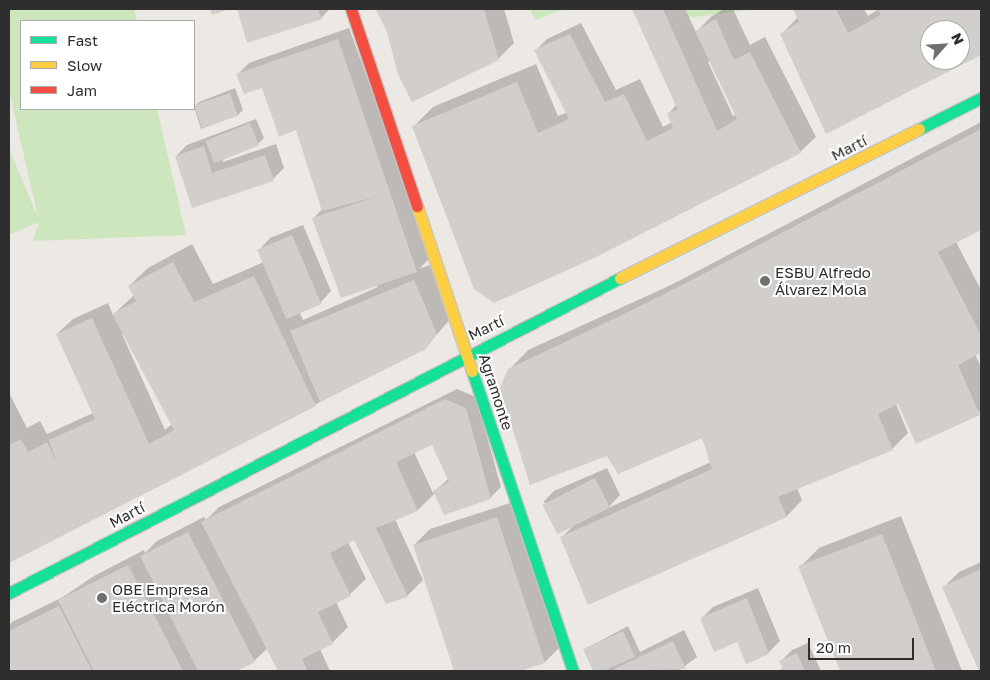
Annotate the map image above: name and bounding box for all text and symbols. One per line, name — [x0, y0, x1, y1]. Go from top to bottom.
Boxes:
legend — [20, 20, 195, 110]
north arrow — [920, 20, 970, 70]
text: N — [948, 30, 968, 47]
text: Fast — [67, 31, 98, 49]
text: Slow — [67, 56, 102, 74]
text: Jam — [67, 81, 97, 99]
street label: Martí — [828, 131, 870, 165]
place label: ESBU Alfredo Álvarez Mola — [775, 263, 871, 298]
marker: ESBU Alfredo Álvarez Mola — [759, 275, 771, 287]
street label: Martí — [465, 312, 507, 344]
street label: Agramonte — [475, 351, 517, 433]
street label: Martí — [106, 498, 148, 532]
place label: OBE Empresa Eléctrica Morón — [112, 580, 225, 615]
marker: OBE Empresa Eléctrica Morón — [96, 592, 108, 604]
scale bar — [810, 628, 916, 660]
text: 20 m — [816, 638, 851, 656]

